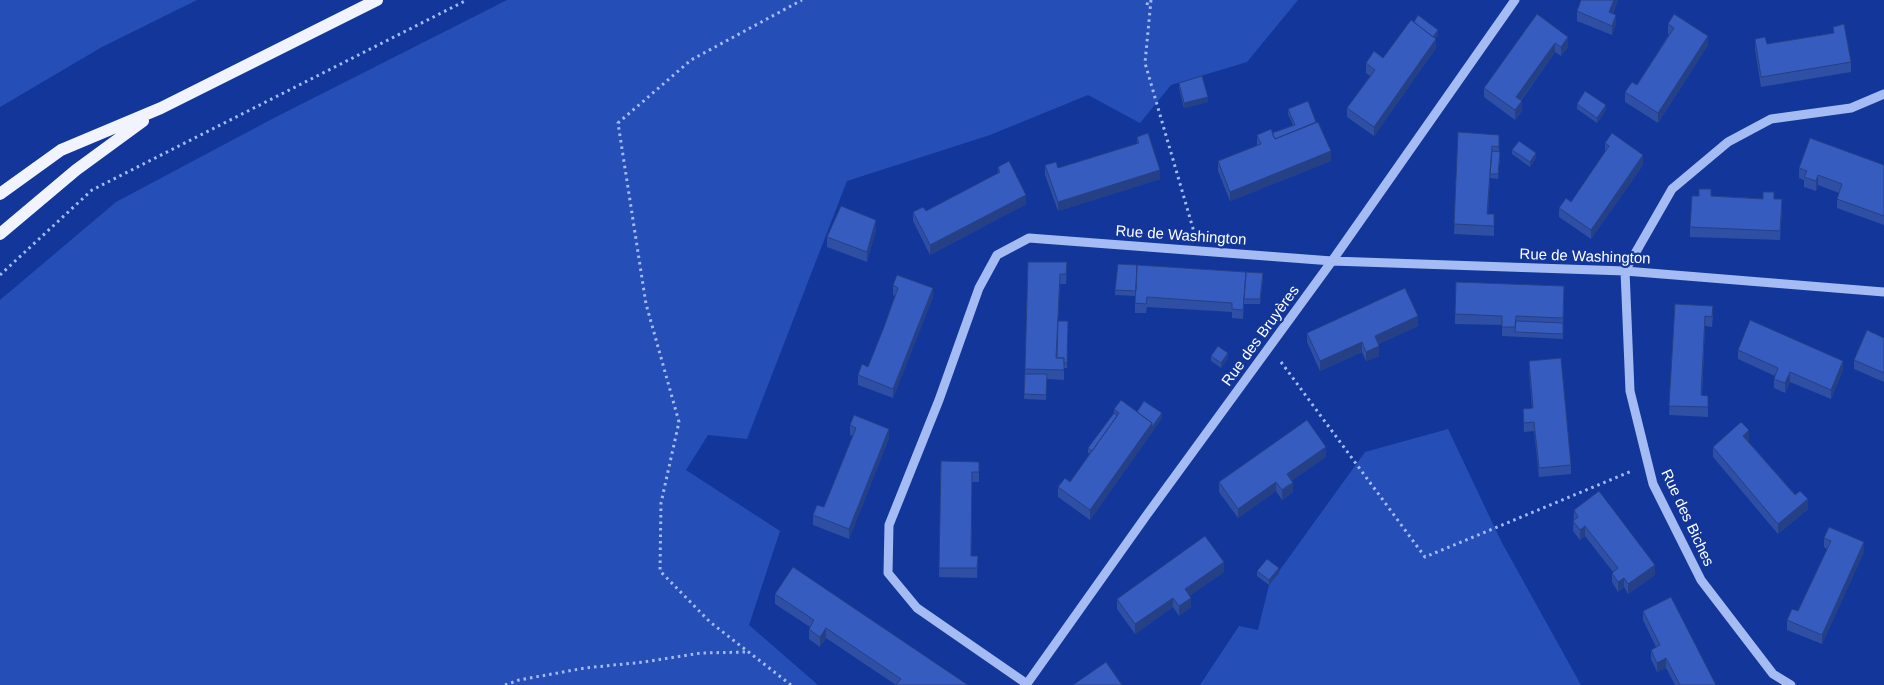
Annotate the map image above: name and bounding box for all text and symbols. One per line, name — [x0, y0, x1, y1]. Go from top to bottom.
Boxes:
street label: Rue de Washington — [1115, 222, 1247, 250]
street label: Rue de Washington — [1519, 246, 1651, 268]
street label: Rue des Bruyères — [1218, 282, 1304, 390]
street label: Rue des Biches — [1657, 467, 1717, 569]

